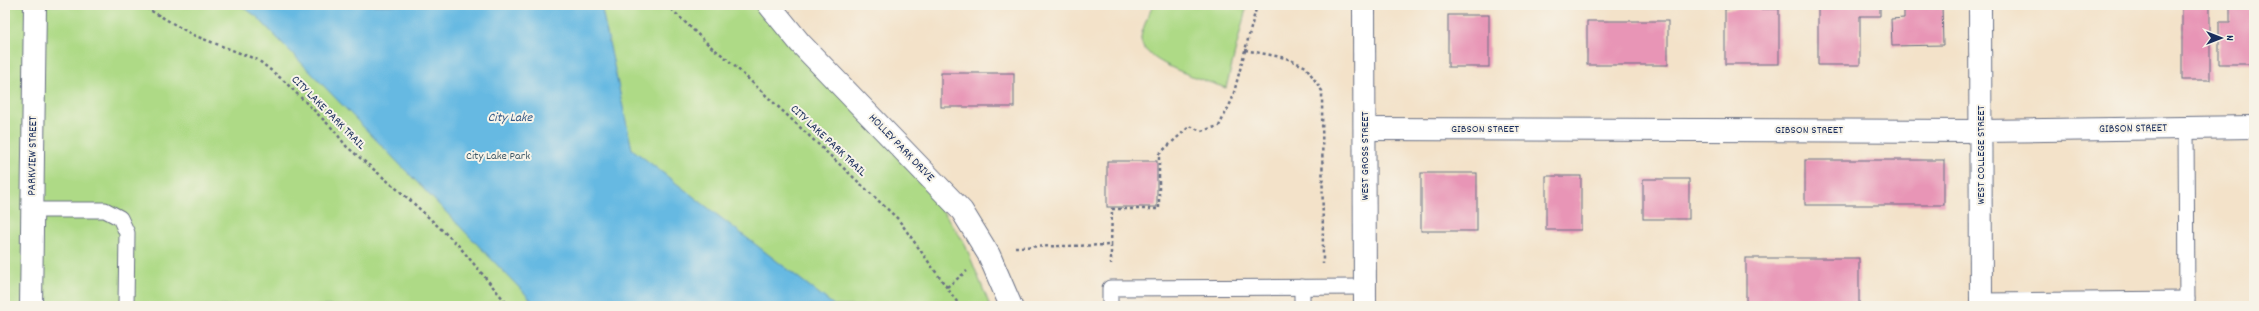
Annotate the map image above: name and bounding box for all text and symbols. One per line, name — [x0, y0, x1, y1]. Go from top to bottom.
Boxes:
north arrow — [2201, 18, 2241, 58]
text: N — [2221, 35, 2237, 41]
street label: CITY LAKE PARK TRAIL — [287, 72, 369, 154]
street label: CITY LAKE PARK TRAIL — [786, 101, 870, 181]
street label: WEST COLLEGE STREET — [1973, 105, 1990, 205]
water label: City Lake — [488, 109, 533, 128]
street label: HOLLEY PARK DRIVE — [864, 110, 938, 186]
street label: WEST GROSS STREET — [1357, 111, 1374, 200]
street label: PARKVIEW STREET — [24, 116, 42, 196]
street label: GIBSON STREET — [2099, 120, 2167, 138]
street label: GIBSON STREET — [1451, 121, 1519, 138]
street label: GIBSON STREET — [1775, 122, 1843, 139]
park label: City Lake Park — [466, 148, 530, 165]

